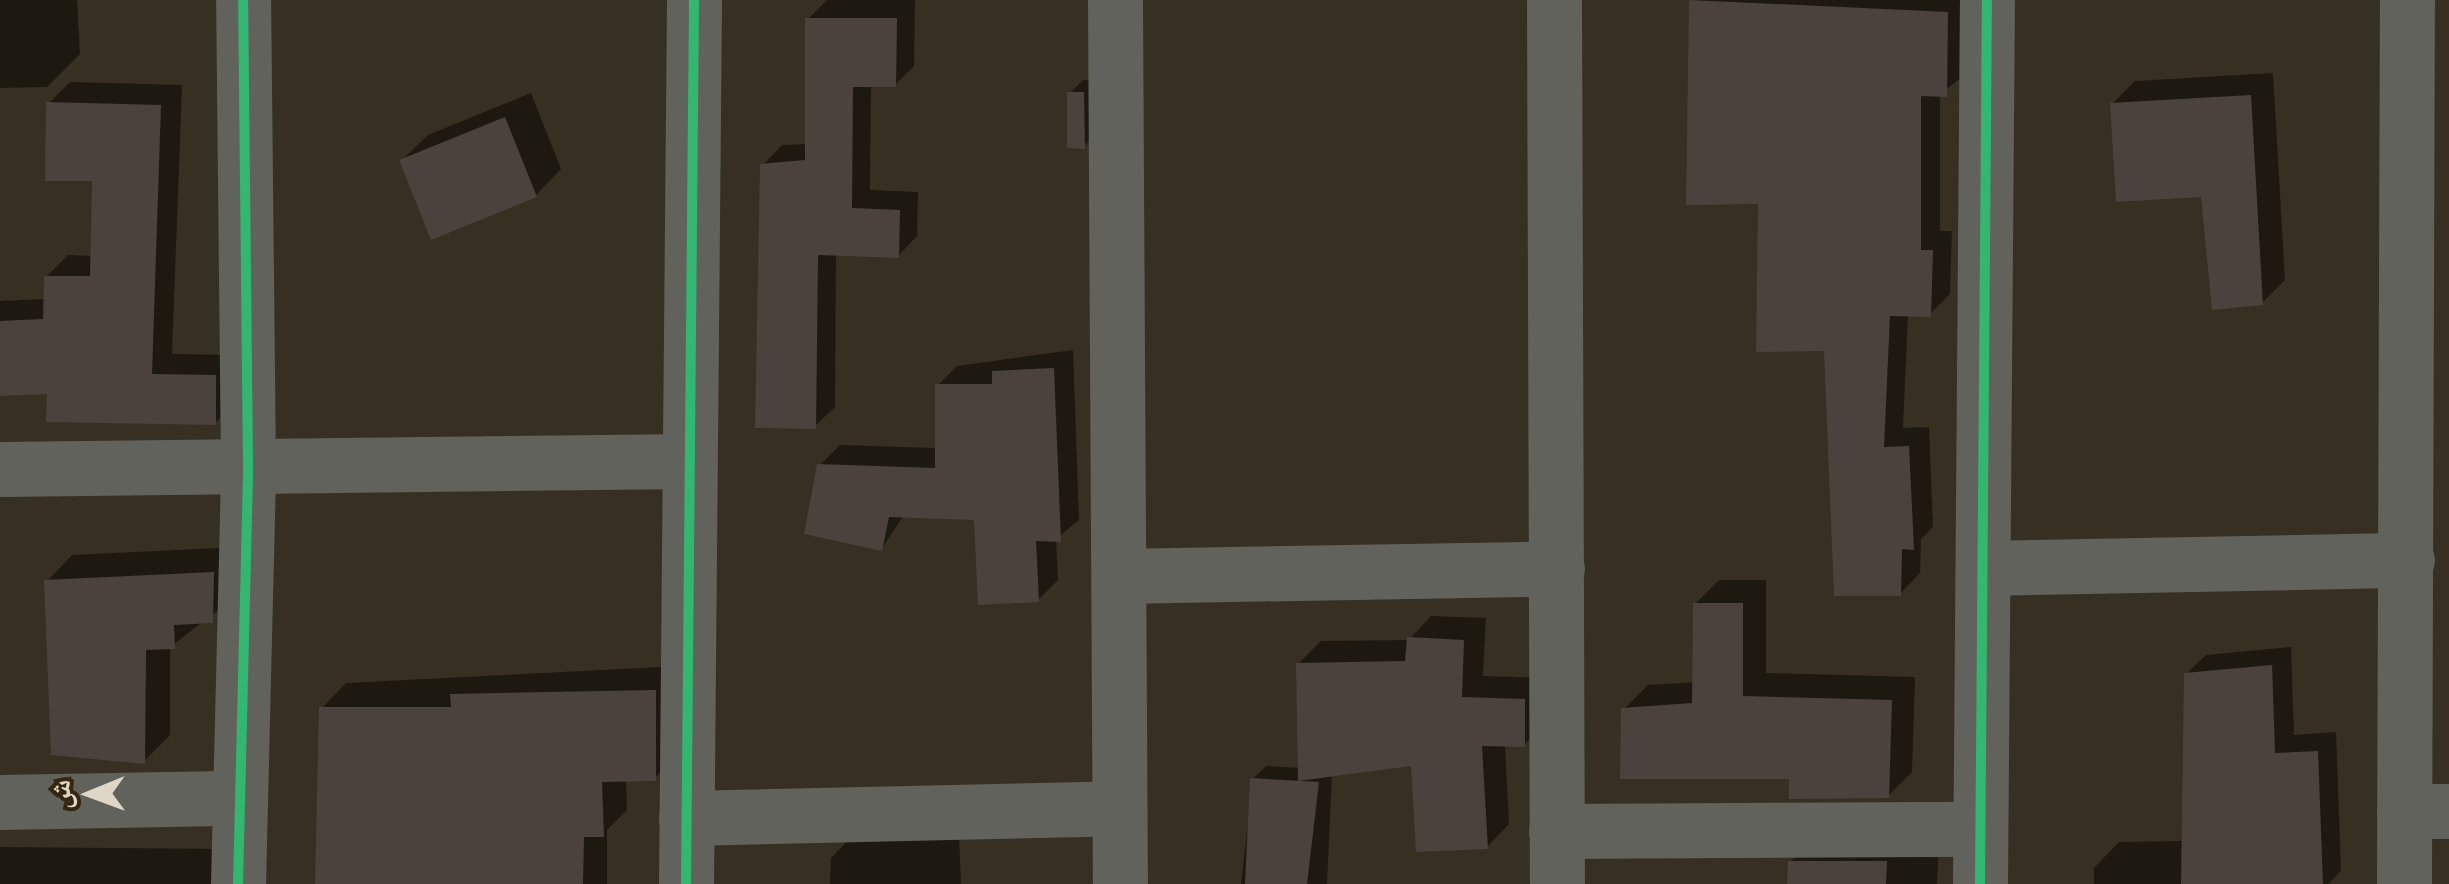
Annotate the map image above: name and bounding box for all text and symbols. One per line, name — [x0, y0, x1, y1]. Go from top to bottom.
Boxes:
north arrow — [40, 744, 140, 844]
text: ش — [43, 779, 76, 810]

